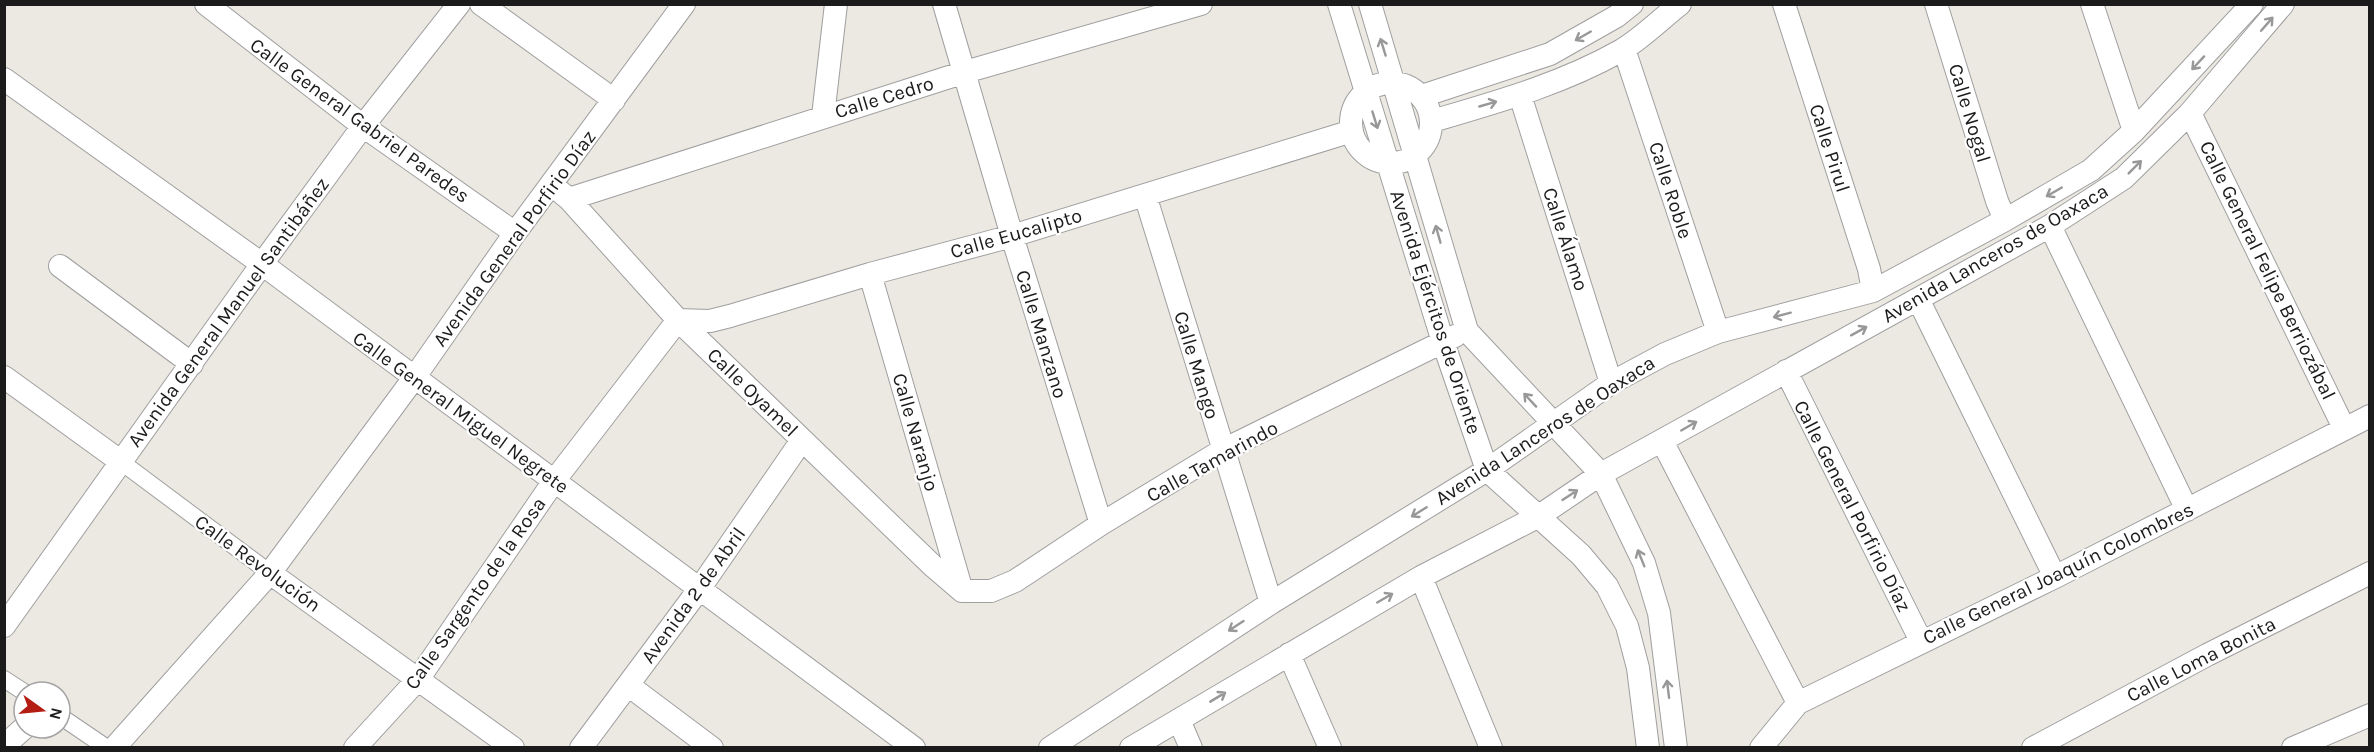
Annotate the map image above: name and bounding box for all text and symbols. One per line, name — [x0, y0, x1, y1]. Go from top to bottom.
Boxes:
one-way arrow — [2260, 17, 2274, 32]
one-way arrow — [1575, 30, 1592, 42]
street label: Calle General Gabriel Paredes — [246, 33, 474, 208]
one-way arrow — [1377, 38, 1388, 57]
one-way arrow — [2191, 55, 2205, 70]
street label: Calle Nogal — [1944, 61, 1995, 165]
street label: Calle Cedro — [832, 72, 936, 123]
one-way arrow — [1478, 98, 1497, 109]
street label: Calle Pirul — [1804, 101, 1855, 195]
one-way arrow — [1370, 111, 1381, 130]
street label: Avenida General Porfirio Díaz — [428, 126, 601, 351]
street label: Calle General Felipe Berriozábal — [2195, 137, 2340, 403]
street label: Calle Roble — [1644, 139, 1697, 241]
one-way arrow — [2127, 160, 2142, 175]
street label: Avenida General Manuel Santibáñez — [123, 173, 334, 451]
street label: Avenida Lanceros de Oaxaca — [1878, 179, 2112, 328]
street label: Calle Álamo — [1538, 184, 1594, 294]
street label: Avenida Ejércitos de Oriente — [1385, 187, 1486, 437]
one-way arrow — [2046, 187, 2063, 199]
street label: Calle Eucalipto — [948, 204, 1085, 263]
one-way arrow — [1432, 225, 1443, 244]
street label: Calle Manzano — [1011, 267, 1072, 401]
street label: Calle Mango — [1169, 308, 1224, 422]
one-way arrow — [1773, 310, 1792, 322]
one-way arrow — [1850, 325, 1868, 336]
street label: Calle General Miguel Negrete — [348, 326, 573, 498]
street label: Calle Oyamel — [702, 343, 803, 441]
street label: Avenida Lanceros de Oaxaca — [1431, 351, 1659, 510]
street label: Calle Naranjo — [888, 370, 943, 494]
one-way arrow — [1524, 393, 1538, 408]
street label: Calle General Porfirio Díaz — [1789, 397, 1916, 616]
street label: Calle Tamarindo — [1143, 416, 1282, 507]
one-way arrow — [1680, 420, 1697, 432]
one-way arrow — [1561, 489, 1578, 501]
street label: Calle Sargento de la Rosa — [400, 493, 551, 694]
street label: Calle General Joaquín Colombres — [1919, 498, 2197, 649]
one-way arrow — [1411, 506, 1428, 518]
street label: Calle Revolución — [190, 510, 325, 617]
street label: Avenida 2 de Abril — [636, 523, 750, 668]
one-way arrow — [1635, 549, 1646, 567]
one-way arrow — [1376, 592, 1394, 603]
street label: Calle Loma Bonita — [2123, 612, 2280, 707]
one-way arrow — [1228, 620, 1245, 632]
north arrow — [12, 680, 72, 740]
one-way arrow — [1663, 680, 1674, 700]
one-way arrow — [1208, 691, 1226, 702]
text: N — [45, 706, 67, 722]

